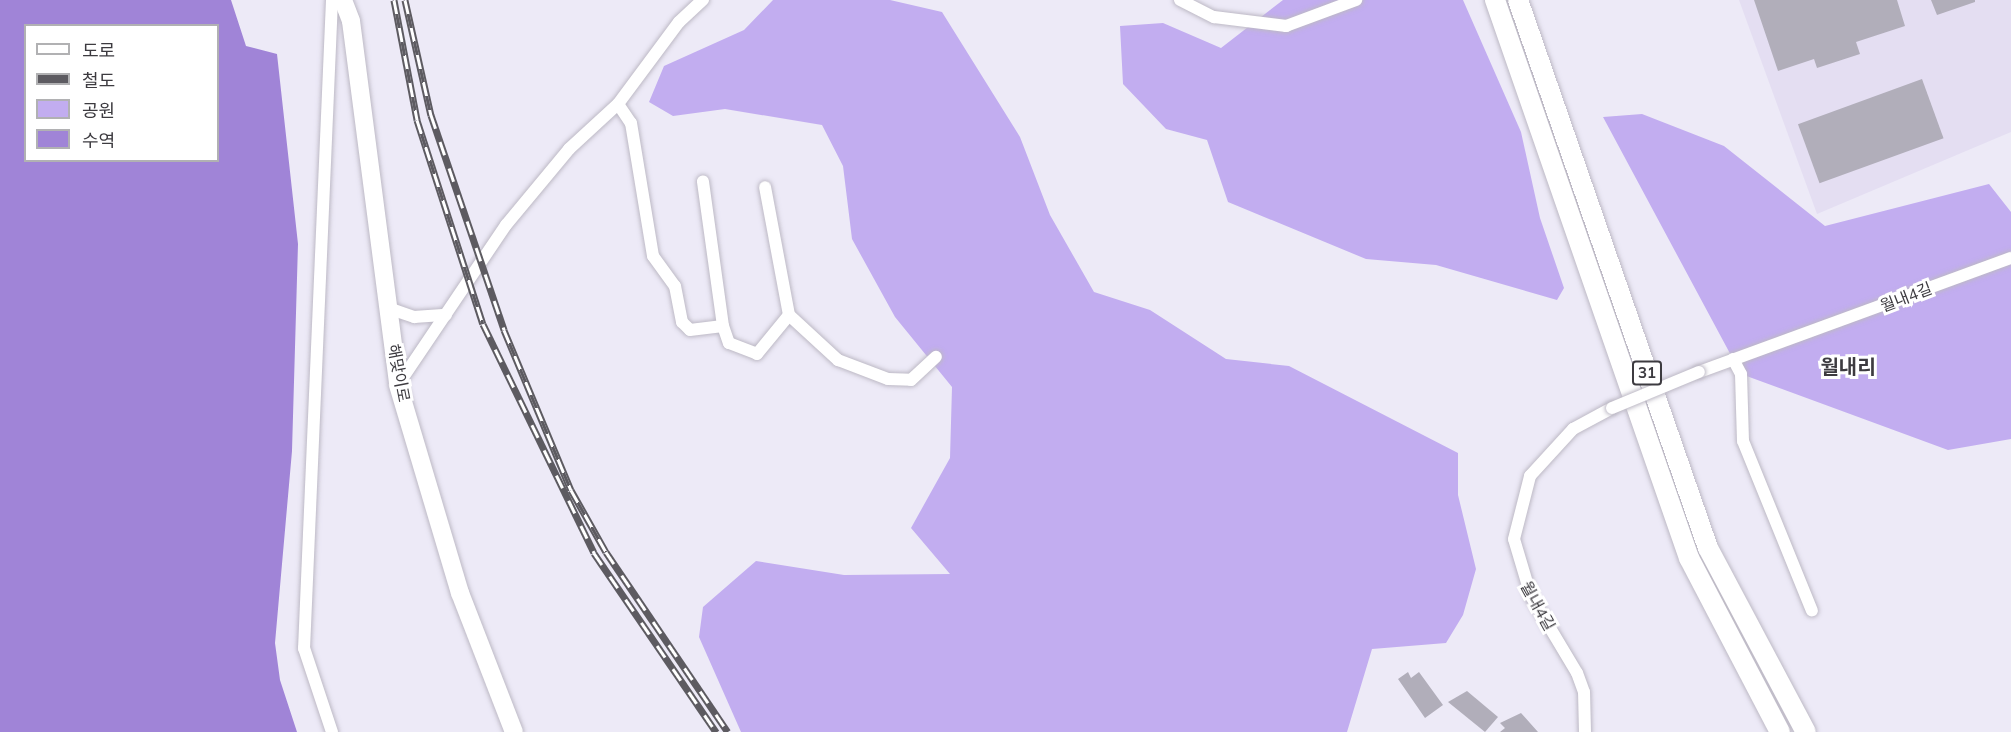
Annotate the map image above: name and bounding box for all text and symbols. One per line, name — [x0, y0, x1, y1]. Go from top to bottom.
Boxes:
legend — [24, 24, 219, 162]
text: 도로 — [82, 39, 115, 62]
text: 철도 — [82, 69, 115, 92]
text: 공원 — [82, 99, 115, 122]
text: 수역 — [82, 129, 115, 152]
street label: 월내4길 — [1877, 278, 1935, 316]
street label: 해맞이로 — [384, 342, 414, 404]
district label: 월내리 — [1820, 354, 1876, 378]
road number: 31 — [1632, 361, 1662, 385]
street label: 월내4길 — [1517, 578, 1559, 634]

